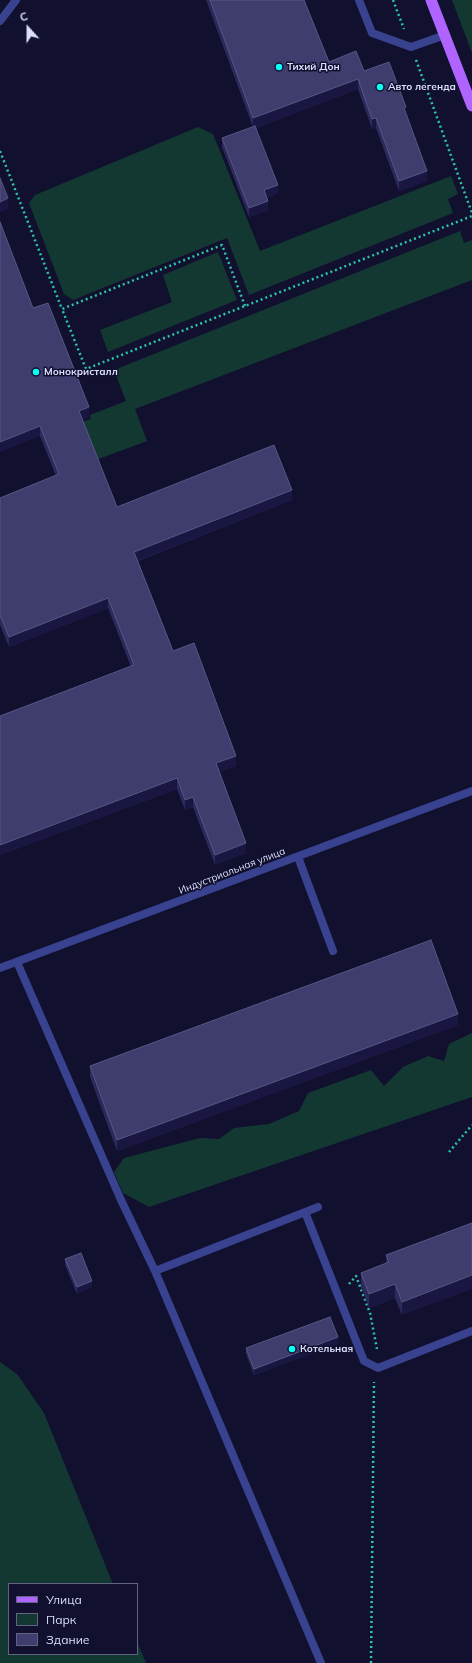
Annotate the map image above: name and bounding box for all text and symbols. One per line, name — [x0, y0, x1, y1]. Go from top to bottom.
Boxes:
north arrow — [8, 8, 48, 48]
text: С — [18, 9, 30, 25]
place label: Тихий Дон — [287, 61, 340, 73]
marker: Тихий Дон — [274, 62, 284, 72]
place label: Авто легенда — [388, 81, 456, 93]
marker: Авто легенда — [375, 82, 385, 92]
place label: Монокристалл — [44, 366, 118, 378]
marker: Монокристалл — [31, 367, 41, 377]
street label: Индустриальная улица — [177, 845, 287, 897]
place label: Котельная — [300, 1343, 353, 1355]
marker: Котельная — [287, 1344, 297, 1354]
legend — [8, 1583, 138, 1655]
text: Улица — [46, 1592, 82, 1607]
text: Парк — [46, 1612, 76, 1627]
text: Здание — [46, 1632, 89, 1647]

